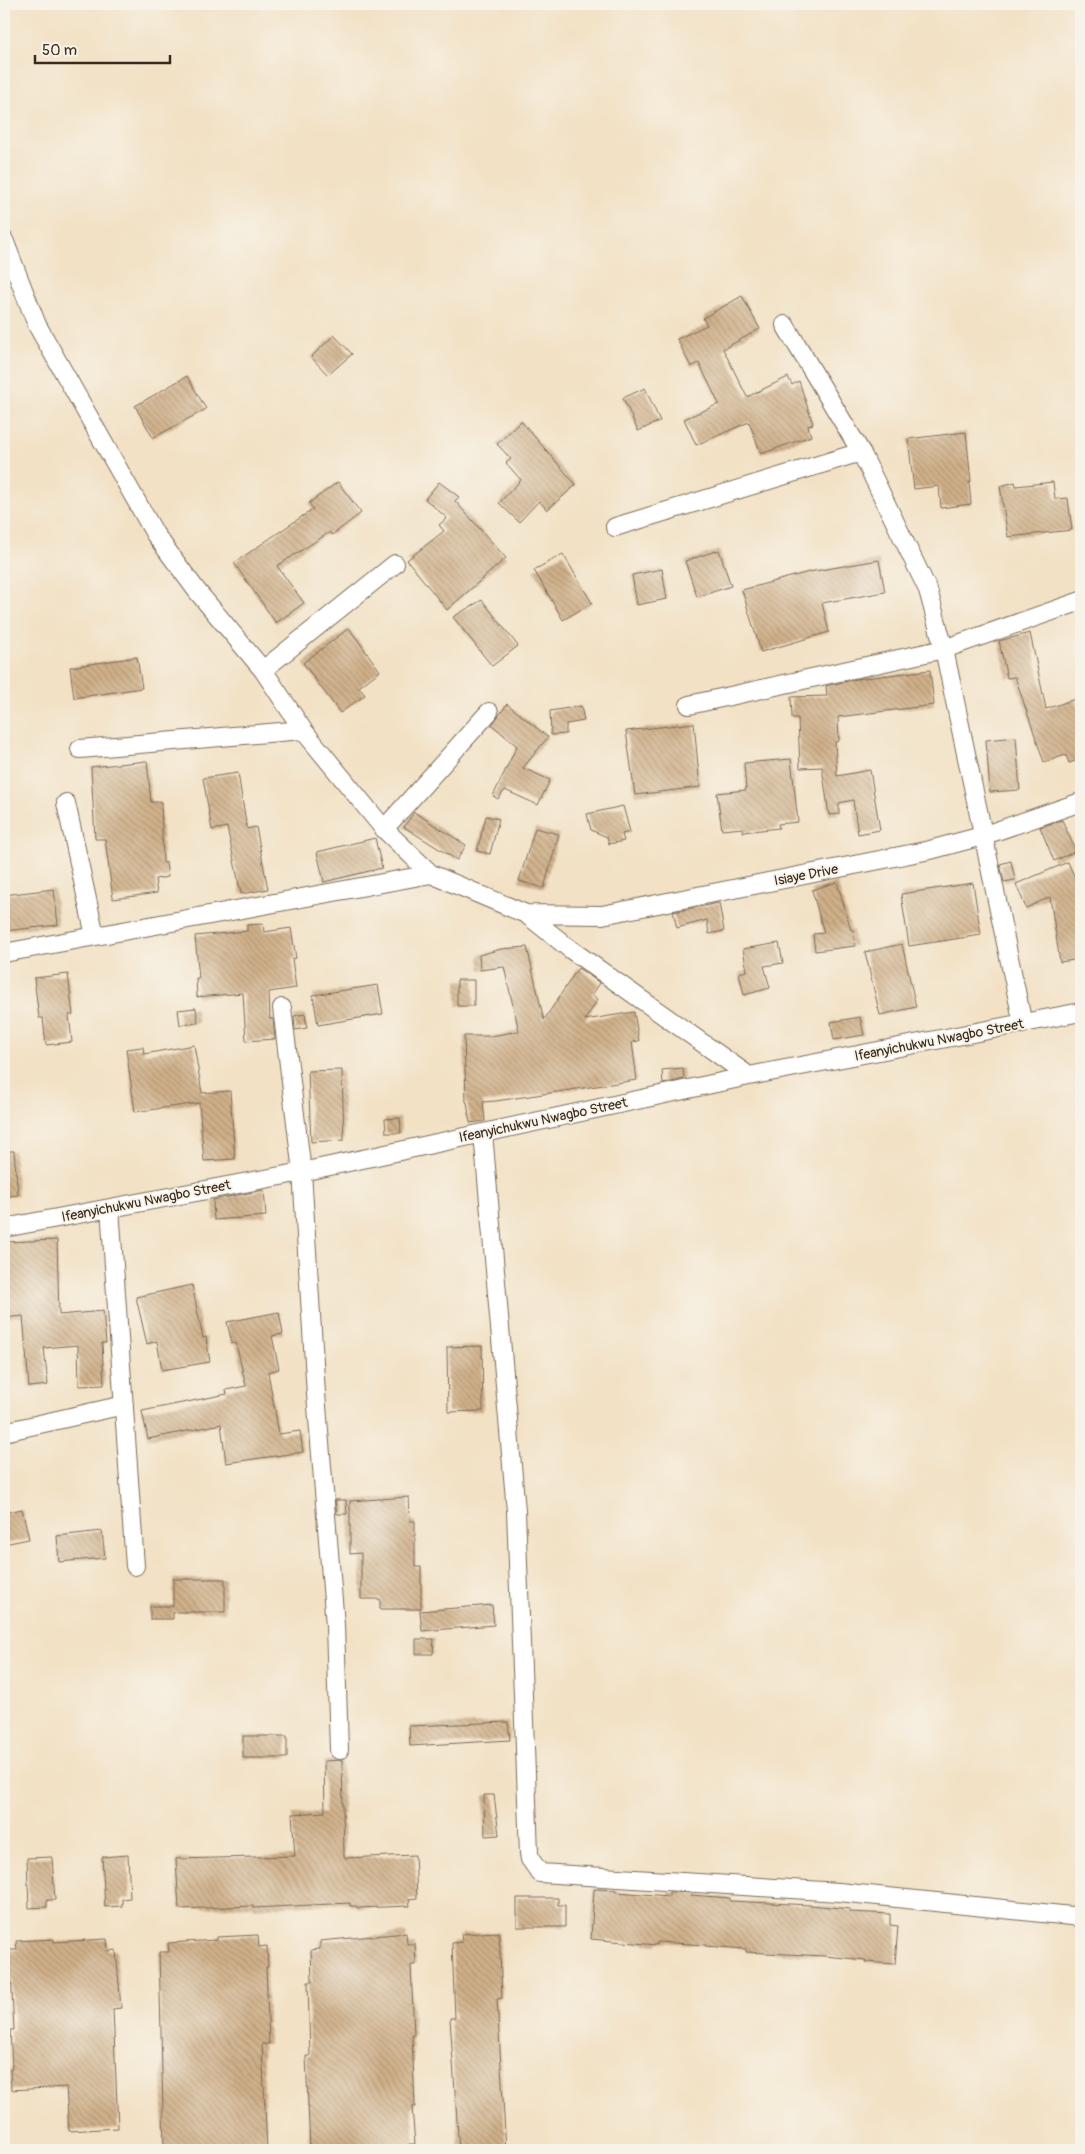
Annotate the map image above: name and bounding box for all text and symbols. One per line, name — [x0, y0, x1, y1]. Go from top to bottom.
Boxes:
scale bar — [35, 32, 170, 64]
text: 50 m — [42, 41, 77, 60]
street label: Isiaye Drive — [773, 860, 840, 890]
street label: Ifeanyichukwu Nwagbo Street — [853, 1015, 1025, 1065]
street label: Ifeanyichukwu Nwagbo Street — [457, 1094, 629, 1146]
street label: Ifeanyichukwu Nwagbo Street — [60, 1176, 232, 1226]

